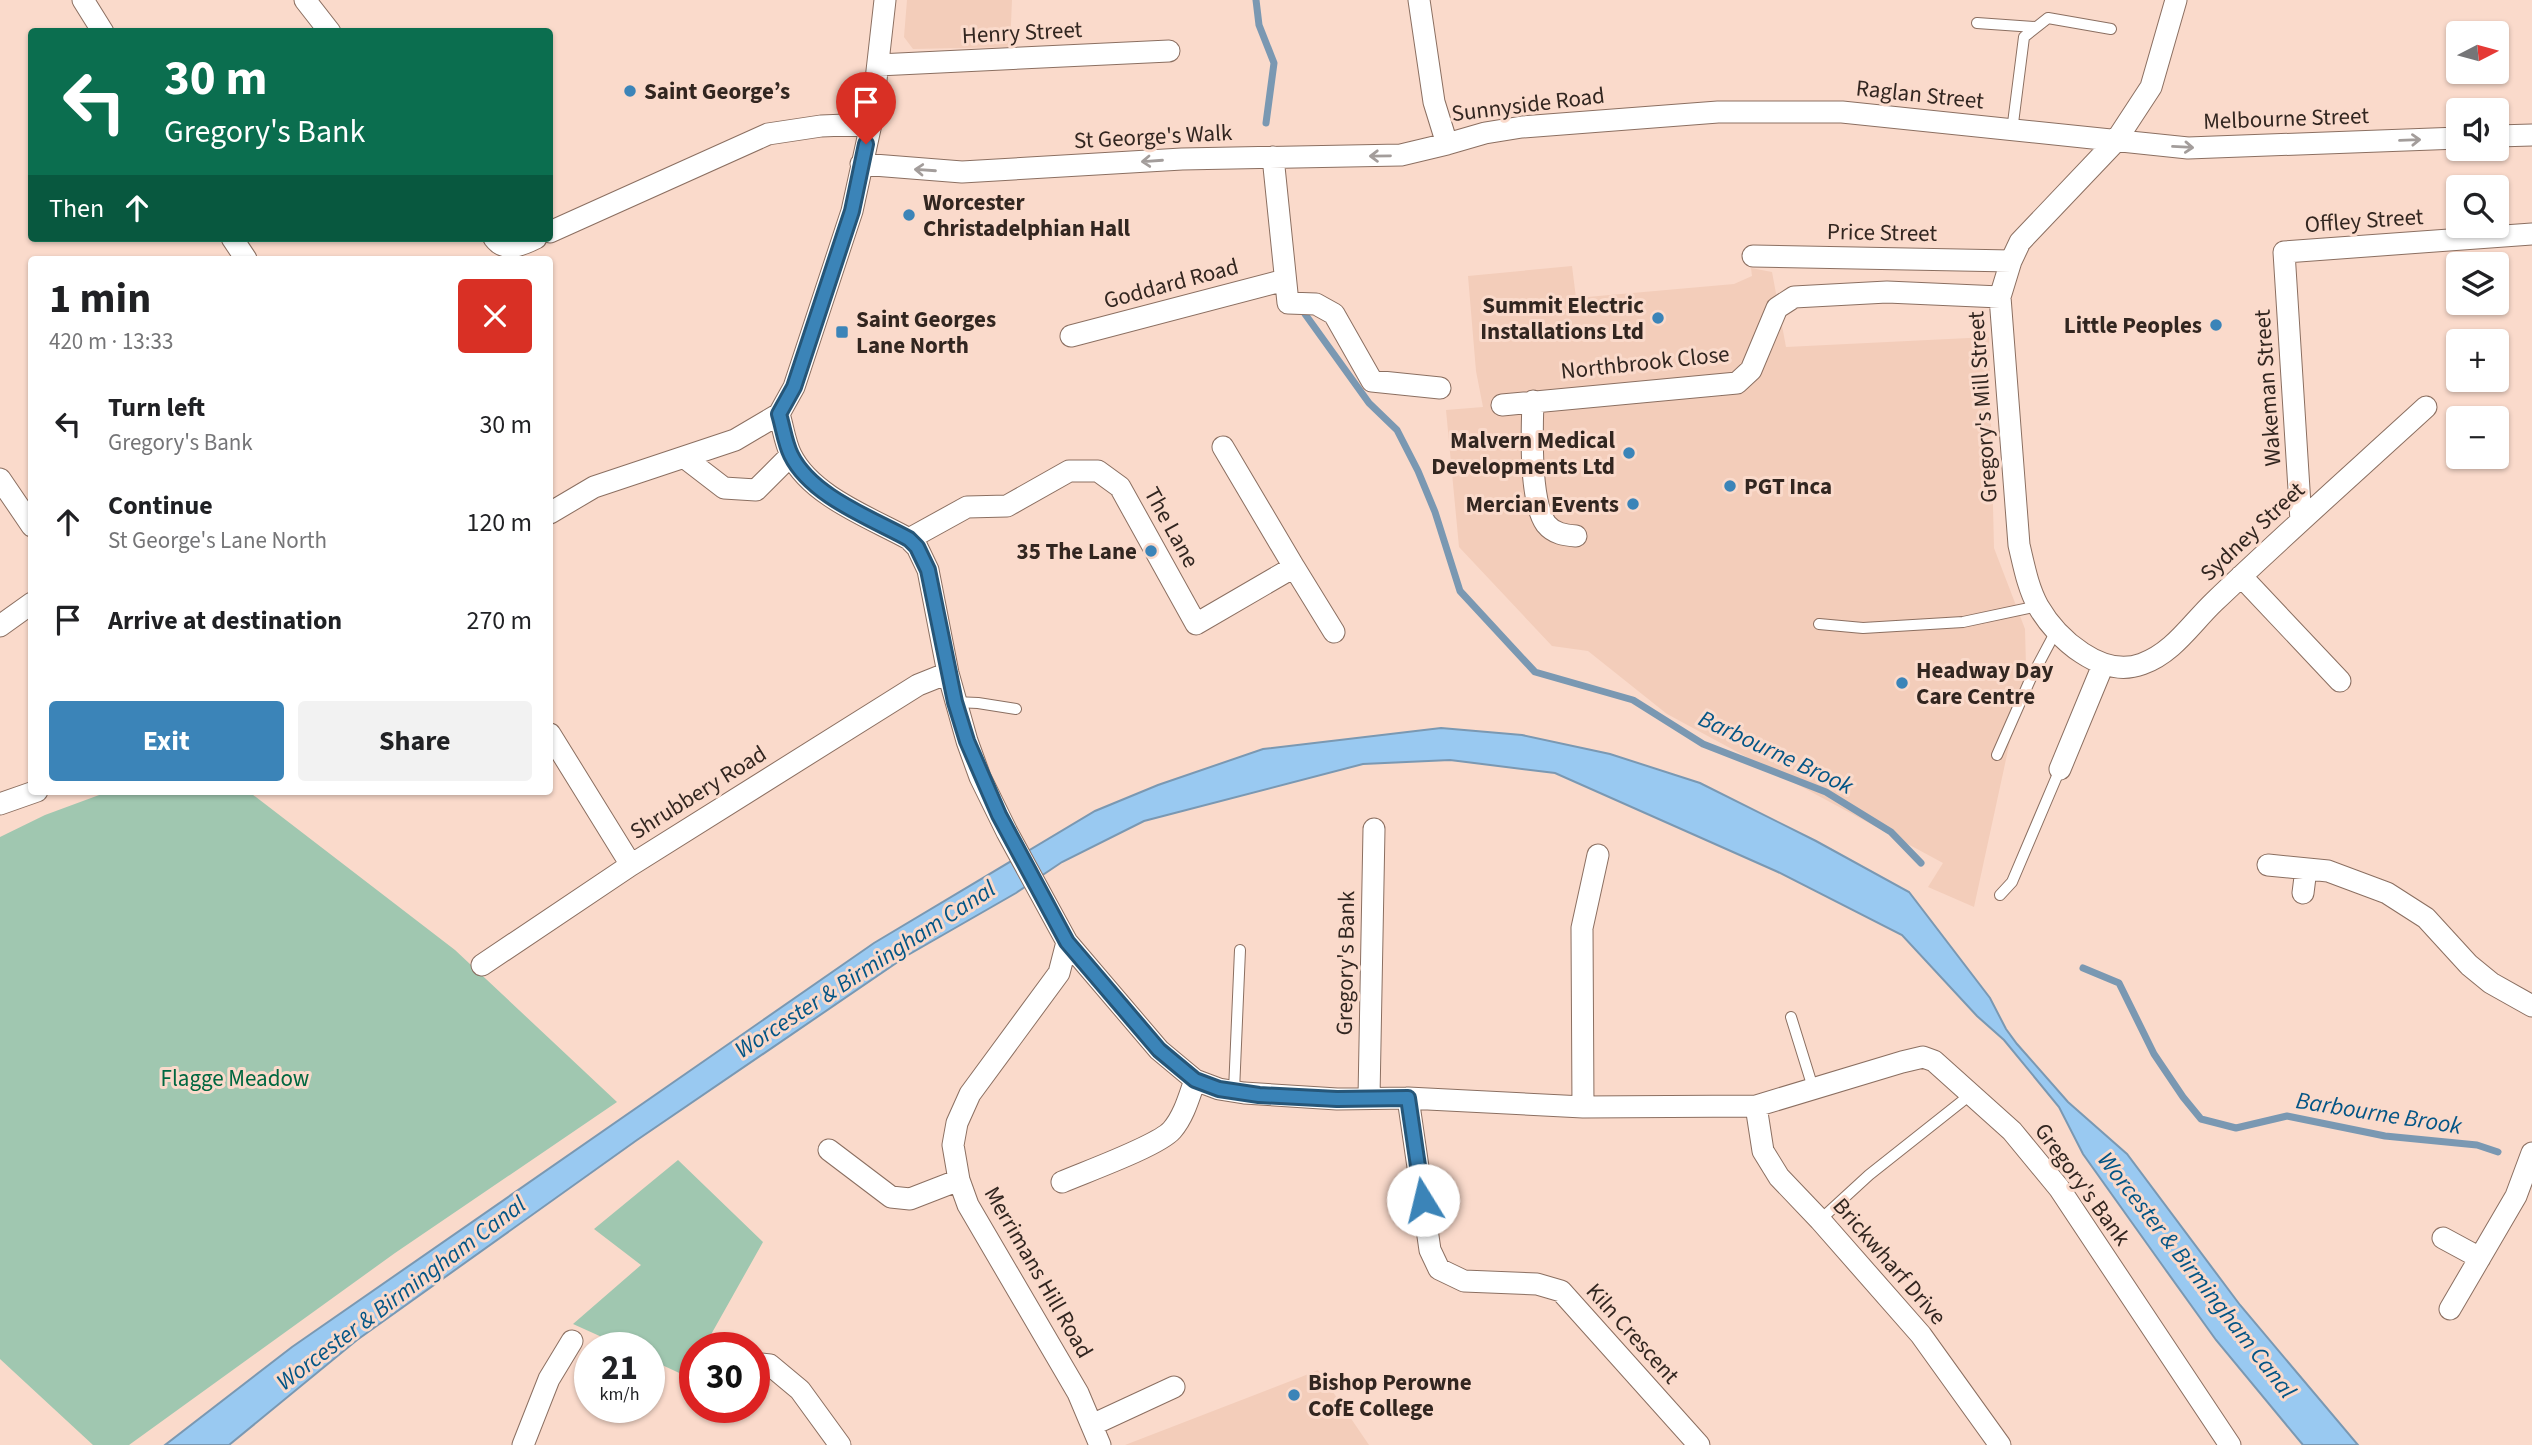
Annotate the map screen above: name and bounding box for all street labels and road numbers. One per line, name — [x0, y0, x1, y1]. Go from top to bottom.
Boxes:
street label: Henry Street — [961, 13, 1083, 52]
street label: Raglan Street — [1854, 71, 1986, 118]
street label: Sunnyside Road — [1450, 79, 1607, 130]
street label: Melbourne Street — [2203, 99, 2370, 138]
street label: St George's Walk — [1073, 116, 1234, 157]
street label: Offley Street — [2304, 200, 2425, 241]
street label: Price Street — [1827, 215, 1938, 250]
street label: Goddard Road — [1100, 250, 1242, 317]
street label: Wakeman Street — [2246, 308, 2289, 467]
street label: Gregory's Mill Street — [1959, 310, 2006, 504]
street label: Northbrook Close — [1559, 337, 1731, 388]
street label: Sydney Street — [2193, 474, 2312, 589]
street label: The Lane — [1136, 481, 1207, 574]
street label: Shrubbery Road — [624, 737, 773, 848]
street label: Gregory's Bank — [1328, 890, 1363, 1036]
street label: Gregory's Bank — [2027, 1116, 2139, 1253]
street label: Merrimans Hill Road — [976, 1180, 1101, 1364]
street label: Brickwharf Drive — [1825, 1191, 1954, 1332]
street label: Kiln Crescent — [1578, 1276, 1687, 1391]

